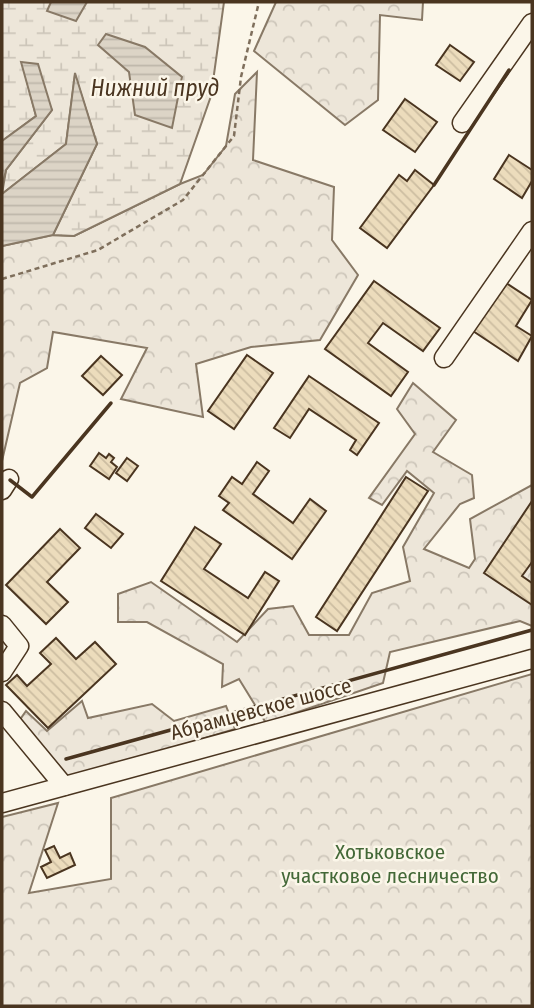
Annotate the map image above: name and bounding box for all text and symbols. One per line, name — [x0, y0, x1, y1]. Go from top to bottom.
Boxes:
water label: Нижний пруд — [91, 74, 219, 102]
street label: Абрамцевское шоссе — [168, 672, 354, 746]
park label: Хотьковское участковое лесничество — [281, 839, 499, 889]

